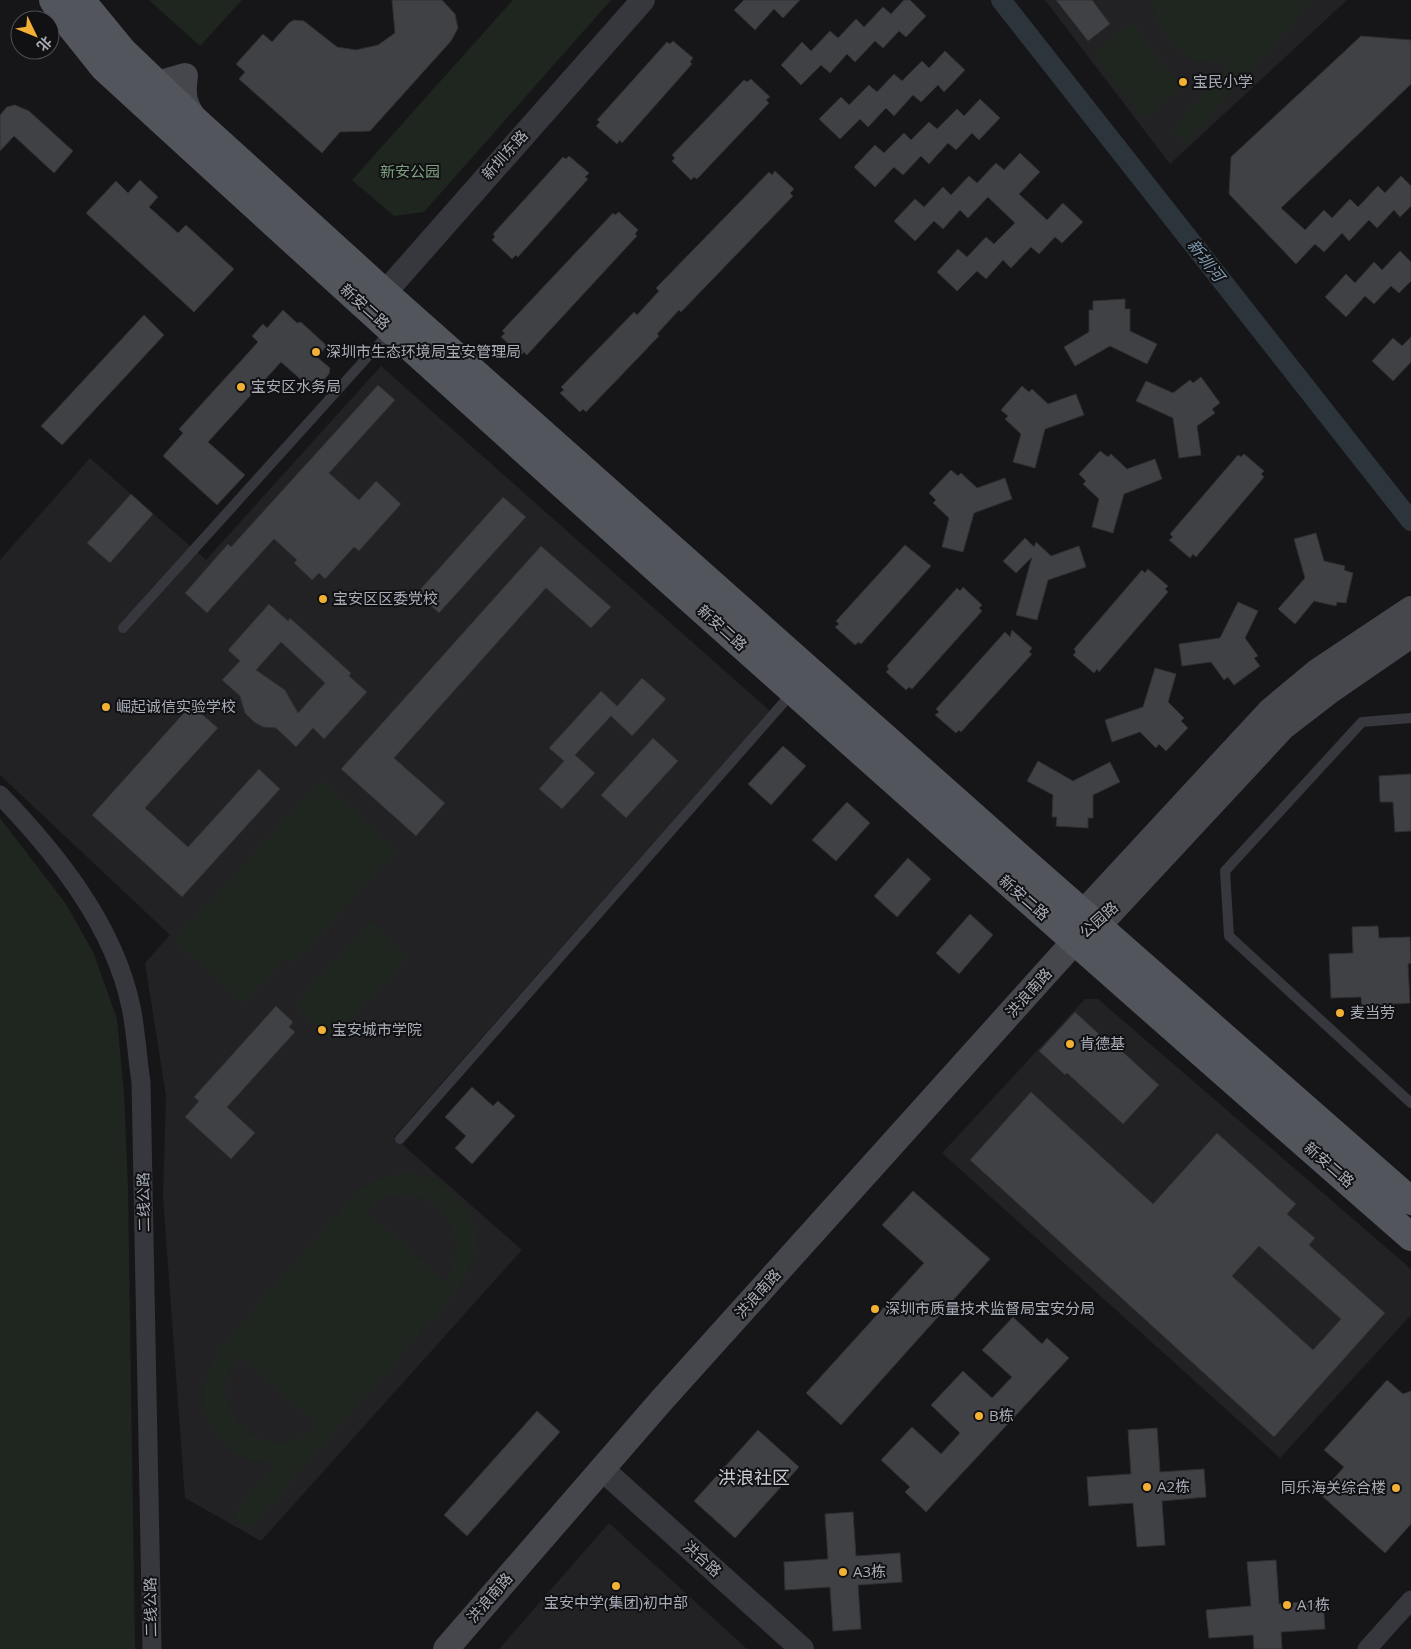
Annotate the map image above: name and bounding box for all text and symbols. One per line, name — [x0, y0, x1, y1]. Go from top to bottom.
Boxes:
north arrow — [10, 10, 60, 60]
text: 北 — [33, 33, 57, 56]
place label: 宝民小学 — [1193, 71, 1253, 91]
marker: 宝民小学 — [1177, 76, 1189, 88]
street label: 新圳东路 — [477, 125, 532, 183]
park label: 新安公园 — [380, 161, 440, 181]
water label: 新圳河 — [1183, 234, 1231, 288]
street label: 新安二路 — [337, 279, 395, 334]
place label: 深圳市生态环境局宝安管理局 — [326, 341, 521, 361]
marker: 深圳市生态环境局宝安管理局 — [310, 346, 322, 358]
place label: 宝安区水务局 — [251, 376, 341, 396]
marker: 宝安区水务局 — [235, 381, 247, 393]
place label: 宝安区区委党校 — [333, 588, 438, 608]
marker: 宝安区区委党校 — [317, 593, 329, 605]
street label: 新安二路 — [694, 600, 752, 655]
place label: 崛起诚信实验学校 — [116, 696, 236, 716]
marker: 崛起诚信实验学校 — [100, 701, 112, 713]
street label: 新安二路 — [995, 870, 1054, 924]
street label: 公园路 — [1075, 897, 1122, 942]
street label: 洪浪南路 — [1001, 963, 1056, 1021]
place label: 麦当劳 — [1350, 1002, 1395, 1022]
marker: 麦当劳 — [1334, 1007, 1346, 1019]
place label: 宝安城市学院 — [332, 1019, 422, 1039]
marker: 宝安城市学院 — [316, 1024, 328, 1036]
place label: 肯德基 — [1080, 1033, 1125, 1053]
marker: 肯德基 — [1064, 1038, 1076, 1050]
street label: 新安二路 — [1300, 1137, 1359, 1191]
street label: 二线公路 — [132, 1172, 154, 1232]
street label: 洪浪南路 — [730, 1264, 785, 1322]
place label: 深圳市质量技术监督局宝安分局 — [885, 1298, 1095, 1318]
marker: 深圳市质量技术监督局宝安分局 — [869, 1303, 881, 1315]
place label: B栋 — [989, 1405, 1014, 1425]
marker: B栋 — [973, 1410, 985, 1422]
district label: 洪浪社区 — [718, 1465, 790, 1489]
place label: A2栋 — [1157, 1476, 1190, 1496]
place label: 同乐海关综合楼 — [1281, 1477, 1386, 1497]
marker: A2栋 — [1141, 1481, 1153, 1493]
marker: 同乐海关综合楼 — [1390, 1482, 1402, 1494]
street label: 洪合路 — [679, 1536, 726, 1581]
place label: A3栋 — [853, 1561, 886, 1581]
marker: A3栋 — [837, 1566, 849, 1578]
street label: 洪浪南路 — [462, 1568, 516, 1627]
street label: 二线公路 — [139, 1577, 161, 1637]
marker: 宝安中学(集团)初中部 — [610, 1580, 622, 1592]
place label: 宝安中学(集团)初中部 — [544, 1592, 688, 1612]
place label: A1栋 — [1297, 1594, 1330, 1614]
marker: A1栋 — [1281, 1599, 1293, 1611]

